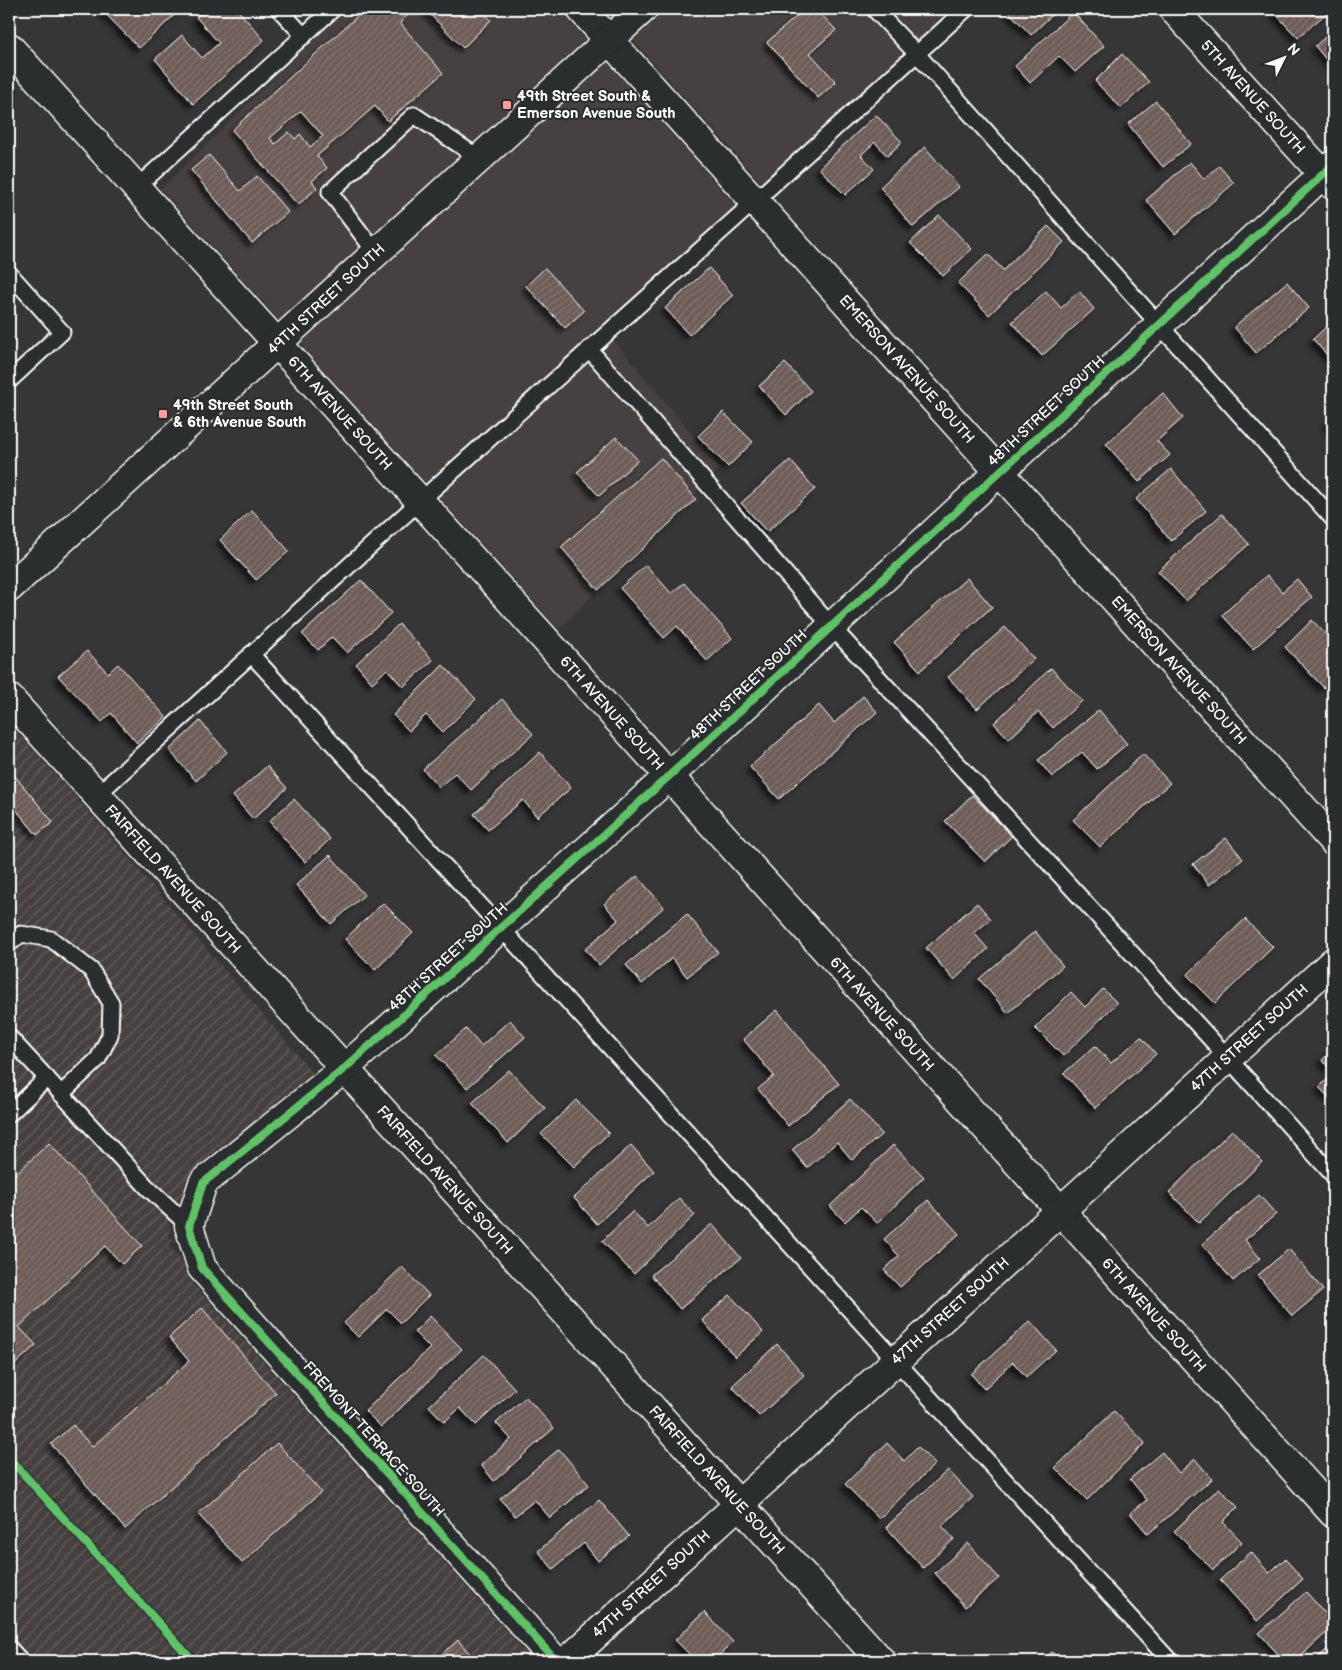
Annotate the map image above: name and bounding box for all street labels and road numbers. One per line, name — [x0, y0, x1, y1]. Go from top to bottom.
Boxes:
street label: 5TH AVENUE SOUTH — [1197, 36, 1309, 158]
street label: 49TH STREET SOUTH — [264, 240, 389, 359]
street label: EMERSON AVENUE SOUTH — [835, 291, 978, 448]
street label: 6TH AVENUE SOUTH — [283, 352, 396, 475]
street label: 48TH STREET SOUTH — [984, 352, 1109, 471]
street label: EMERSON AVENUE SOUTH — [1107, 592, 1250, 749]
street label: 48TH STREET SOUTH — [686, 626, 811, 745]
street label: 6TH AVENUE SOUTH — [555, 652, 668, 775]
street label: FAIRFIELD AVENUE SOUTH — [101, 801, 245, 958]
street label: 48TH STREET SOUTH — [385, 899, 512, 1016]
street label: 6TH AVENUE SOUTH — [825, 953, 938, 1076]
street label: 47TH STREET SOUTH — [1186, 980, 1312, 1097]
street label: FAIRFIELD AVENUE SOUTH — [373, 1102, 517, 1259]
street label: 47TH STREET SOUTH — [887, 1253, 1013, 1370]
street label: 6TH AVENUE SOUTH — [1097, 1254, 1210, 1377]
street label: FREMONT TERRACE SOUTH — [299, 1358, 448, 1521]
street label: FAIRFIELD AVENUE SOUTH — [645, 1402, 789, 1559]
street label: 47TH STREET SOUTH — [588, 1526, 714, 1643]

